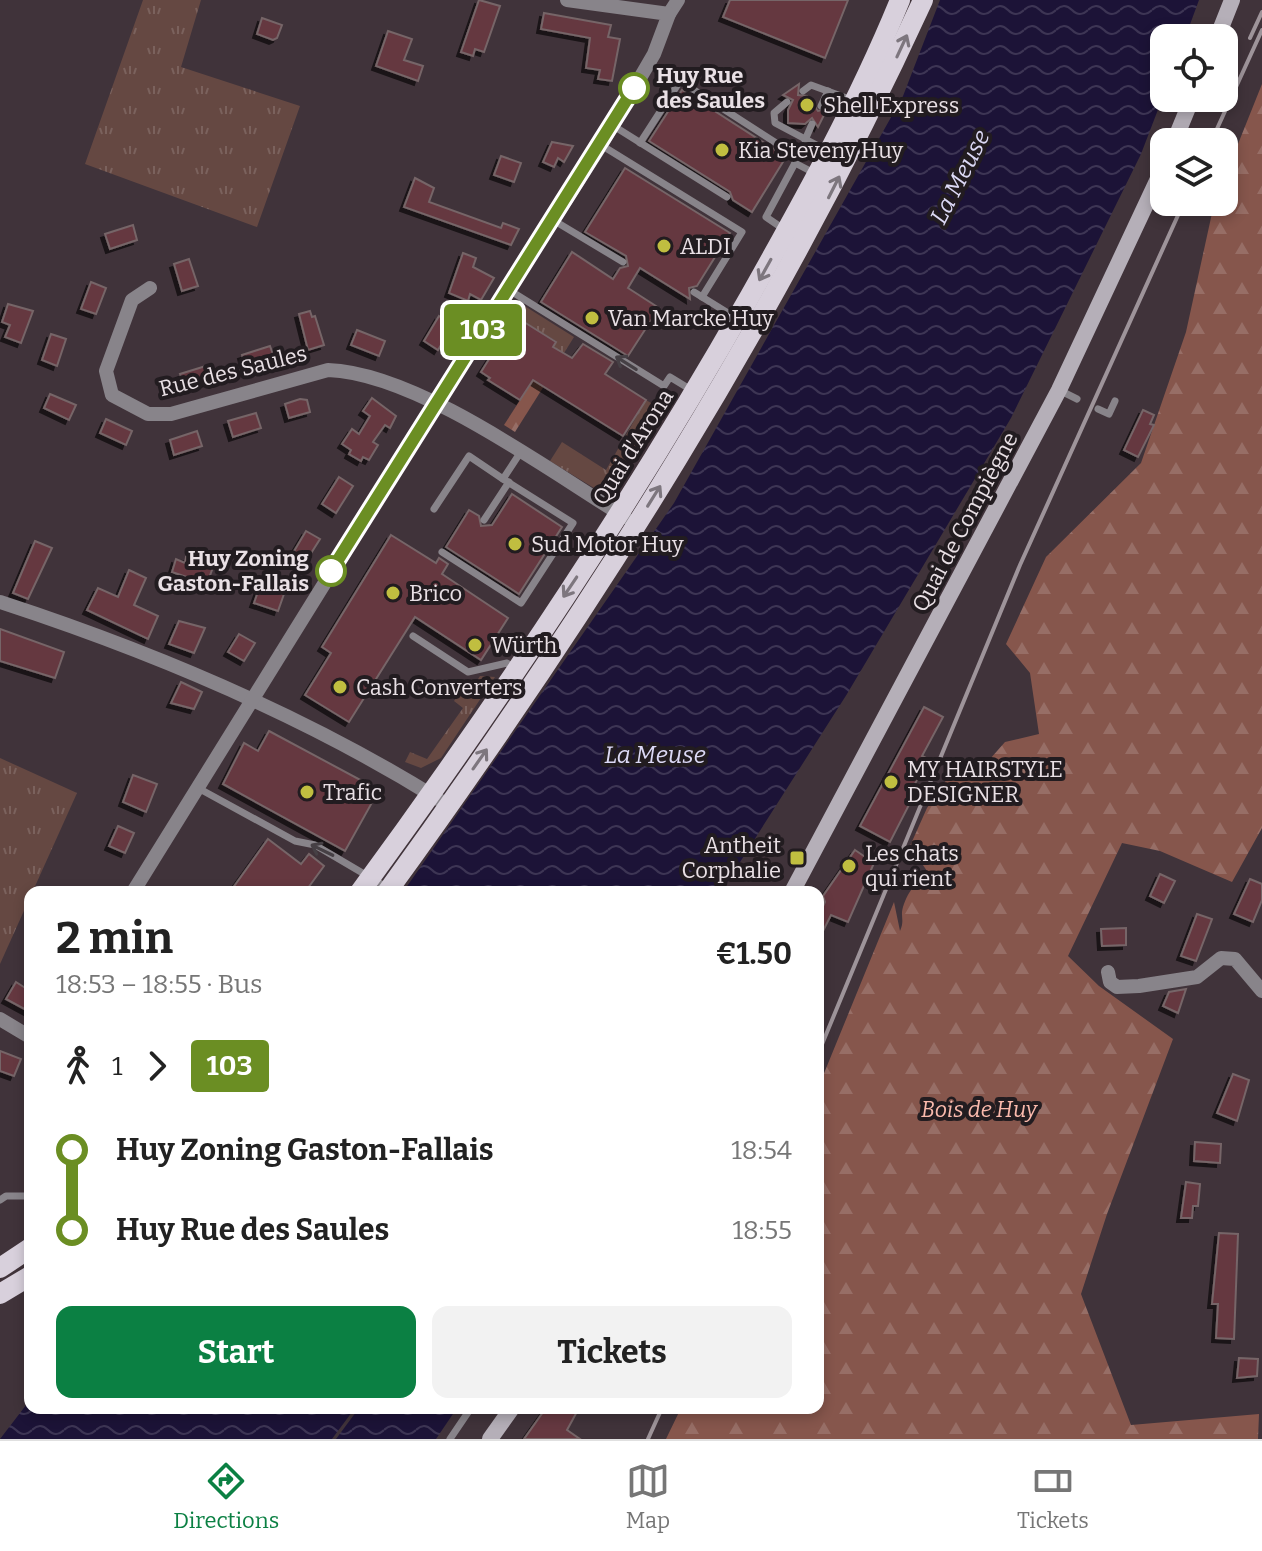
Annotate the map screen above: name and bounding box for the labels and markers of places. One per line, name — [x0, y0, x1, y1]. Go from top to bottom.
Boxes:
place label: Huy Rue des Saules — [656, 62, 765, 114]
marker: Huy Rue des Saules — [619, 73, 649, 103]
place label: Shell Express — [823, 92, 959, 119]
marker: Shell Express — [798, 96, 816, 114]
place label: Kia Steveny Huy — [738, 137, 903, 164]
marker: Kia Steveny Huy — [713, 141, 731, 159]
place label: ALDI — [680, 233, 731, 260]
marker: ALDI — [655, 237, 673, 255]
place label: Van Marcke Huy — [608, 305, 774, 332]
marker: Van Marcke Huy — [583, 309, 601, 327]
place label: Sud Motor Huy — [531, 531, 684, 558]
marker: Sud Motor Huy — [506, 535, 524, 553]
place label: Huy Zoning Gaston-Fallais — [157, 545, 309, 597]
marker: Huy Zoning Gaston-Fallais — [316, 556, 346, 586]
place label: Brico — [409, 580, 462, 607]
marker: Brico — [384, 584, 402, 602]
place label: Würth — [491, 632, 557, 659]
marker: Würth — [466, 636, 484, 654]
place label: Cash Converters — [356, 674, 523, 701]
marker: Cash Converters — [331, 678, 349, 696]
place label: MY HAIRSTYLE DESIGNER — [907, 756, 1063, 808]
marker: MY HAIRSTYLE DESIGNER — [882, 773, 900, 791]
place label: Trafic — [323, 779, 382, 806]
marker: Trafic — [298, 783, 316, 801]
place label: Antheit Corphalie — [682, 832, 781, 884]
place label: Les chats qui rient — [865, 840, 959, 892]
marker: Antheit Corphalie — [788, 849, 806, 867]
marker: Les chats qui rient — [840, 857, 858, 875]

